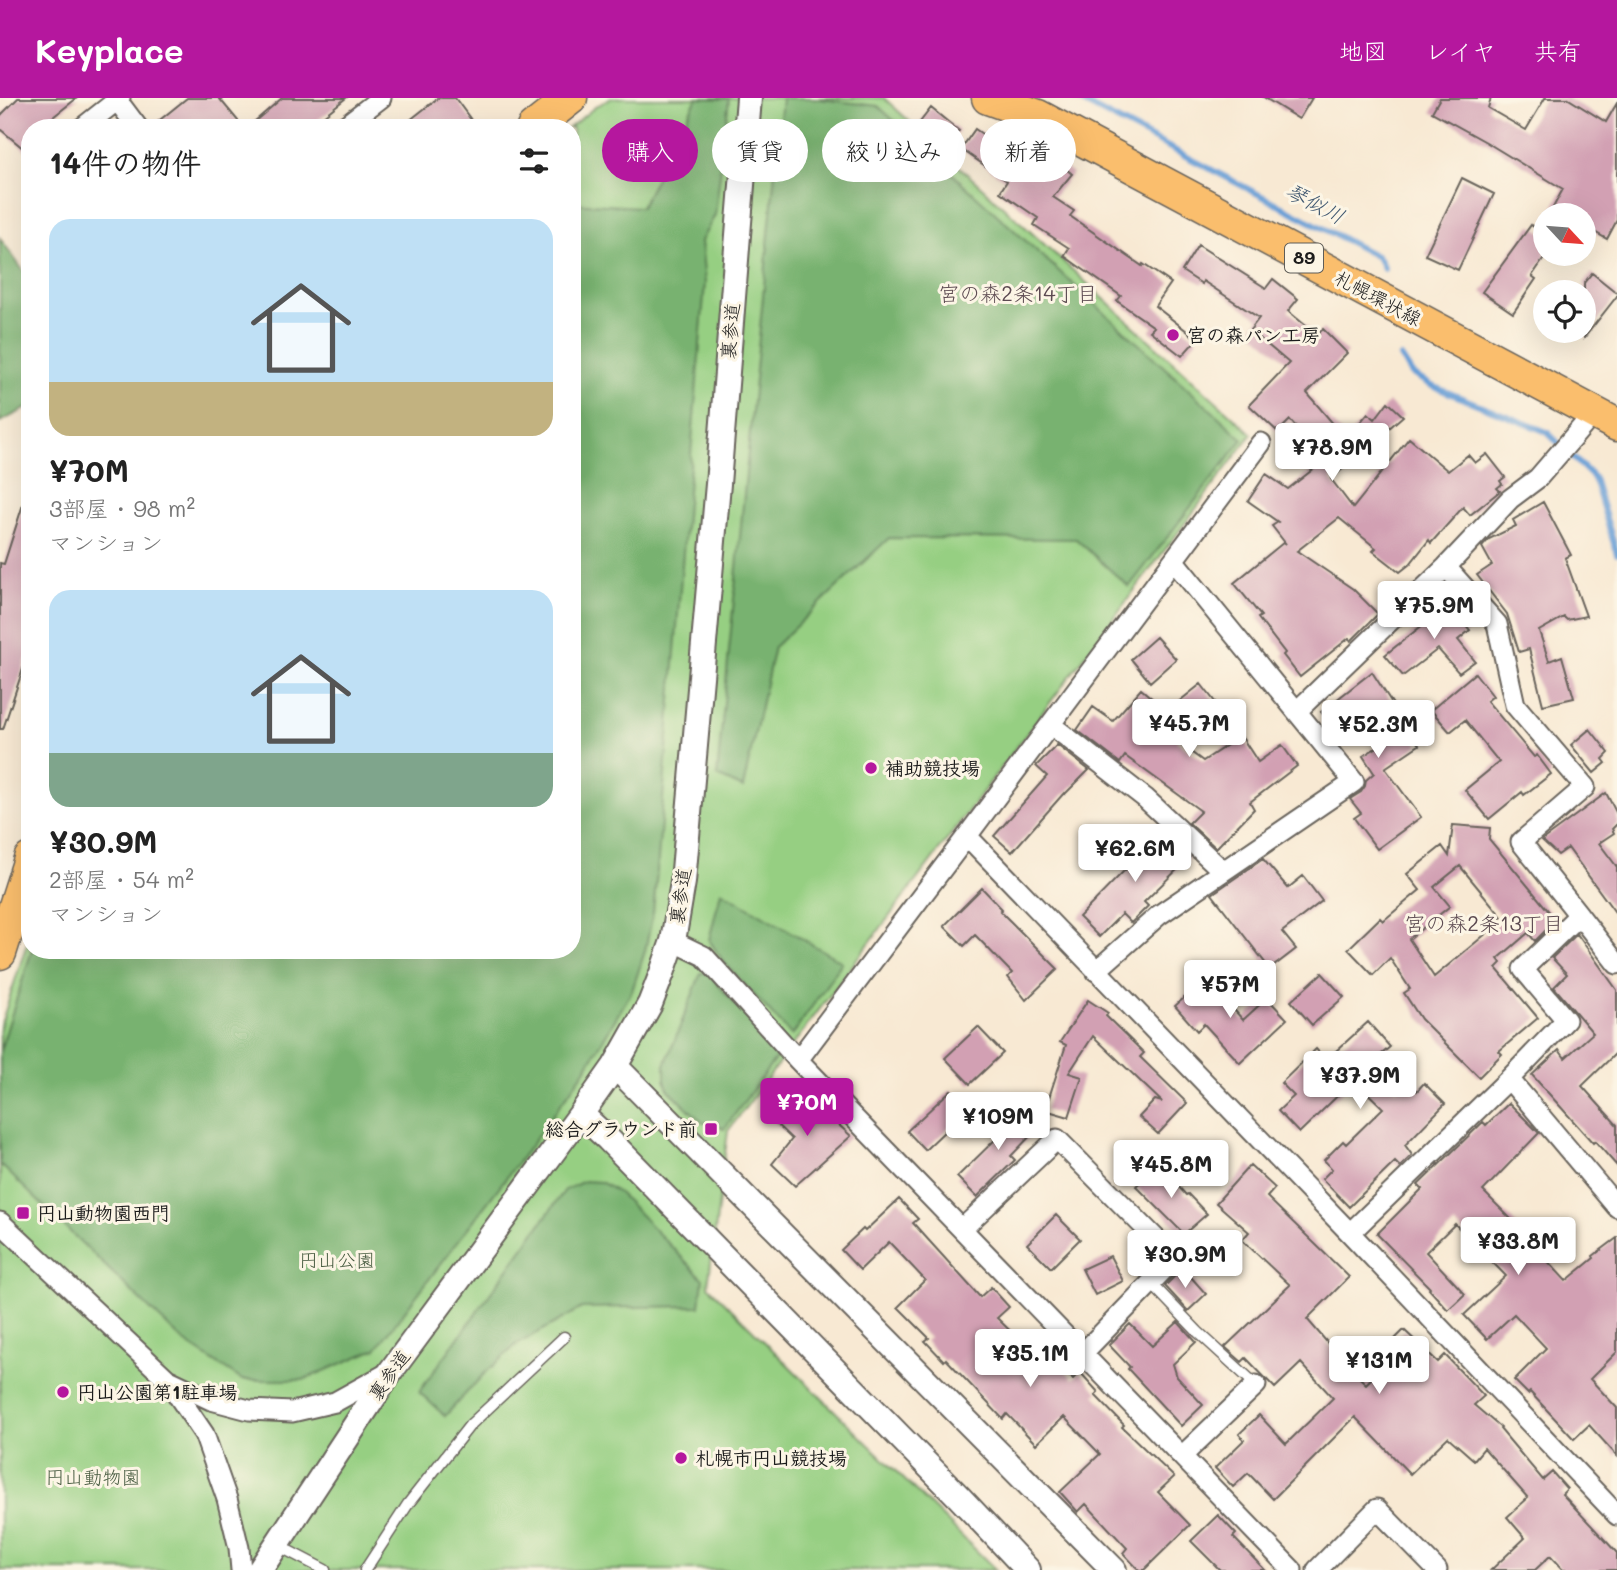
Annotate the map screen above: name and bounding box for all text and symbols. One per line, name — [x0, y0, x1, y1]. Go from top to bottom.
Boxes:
text: Keyplace — [35, 28, 184, 71]
text: 地図 — [1339, 35, 1387, 66]
text: レイヤ — [1425, 35, 1496, 66]
text: 共有 — [1534, 35, 1582, 66]
chip: 購入 — [602, 119, 698, 182]
chip: 賃貸 — [712, 119, 808, 182]
chip: 絞り込み — [822, 119, 966, 182]
chip: 新着 — [980, 119, 1076, 182]
text: 14件の物件 — [49, 142, 201, 182]
icon: filters — [515, 142, 553, 180]
water label: 琴似川 — [1282, 176, 1350, 229]
north arrow — [1533, 203, 1596, 266]
map controls — [1533, 203, 1596, 343]
road number: 89 — [1285, 244, 1323, 272]
street label: 札幌環状線 — [1330, 264, 1426, 331]
icon: home — [238, 265, 364, 391]
district label: 宮の森2条14丁目 — [938, 279, 1098, 306]
button: locate — [1533, 280, 1596, 343]
street label: 裏参道 — [715, 301, 744, 360]
place label: 宮の森パン工房 — [1187, 322, 1320, 347]
marker: 宮の森パン工房 — [1165, 327, 1181, 343]
pin: ¥78.9M — [1275, 424, 1389, 483]
text: ¥78.9M — [1291, 431, 1373, 461]
text: ¥70M — [49, 450, 129, 490]
text: 3部屋 · 98 m² — [49, 493, 195, 523]
text: マンション — [49, 527, 163, 557]
pin: ¥75.9M — [1377, 582, 1491, 641]
text: ¥75.9M — [1394, 589, 1474, 619]
icon: home — [238, 636, 364, 762]
pin: ¥45.7M — [1132, 700, 1246, 759]
pin: ¥52.3M — [1321, 700, 1435, 760]
text: ¥45.7M — [1148, 707, 1230, 737]
text: ¥52.3M — [1338, 708, 1418, 738]
place label: 補助競技場 — [885, 755, 980, 780]
marker: 補助競技場 — [863, 760, 879, 776]
text: ¥30.9M — [49, 821, 157, 861]
pin: ¥62.6M — [1078, 824, 1192, 884]
text: ¥62.6M — [1094, 832, 1176, 862]
text: 2部屋 · 54 m² — [49, 864, 194, 894]
street label: 裏参道 — [663, 866, 696, 926]
text: マンション — [49, 898, 163, 928]
district label: 宮の森2条13丁目 — [1404, 909, 1564, 936]
pin: ¥57M — [1189, 960, 1271, 1020]
text: ¥57M — [1200, 968, 1260, 998]
pin: ¥37.9M — [1303, 1052, 1417, 1111]
text: ¥37.9M — [1319, 1059, 1401, 1089]
pin: ¥70M — [766, 1079, 848, 1138]
text: ¥70M — [776, 1086, 838, 1116]
pin: ¥109M — [949, 1093, 1047, 1152]
text: ¥109M — [962, 1100, 1034, 1130]
place label: 総合グラウンド前 — [545, 1116, 697, 1141]
marker: 総合グラウンド前 — [703, 1121, 719, 1137]
pin: ¥45.8M — [1114, 1140, 1228, 1200]
text: ¥45.8M — [1129, 1148, 1213, 1178]
place label: 円山動物園西門 — [37, 1200, 170, 1225]
marker: 円山動物園西門 — [15, 1205, 31, 1221]
pin: ¥33.8M — [1461, 1218, 1575, 1277]
text: ¥33.8M — [1477, 1225, 1559, 1255]
pin: ¥30.9M — [1128, 1230, 1242, 1290]
text: ¥30.9M — [1143, 1238, 1227, 1268]
park label: 円山公園 — [299, 1247, 375, 1272]
pin: ¥35.1M — [973, 1330, 1087, 1389]
pin: ¥131M — [1330, 1336, 1428, 1396]
text: ¥35.1M — [991, 1337, 1069, 1367]
street label: 裏参道 — [362, 1344, 415, 1405]
text: ¥131M — [1345, 1344, 1413, 1374]
place label: 円山公園第1駐車場 — [77, 1379, 237, 1404]
marker: 円山公園第1駐車場 — [55, 1384, 71, 1400]
place label: 札幌市円山競技場 — [695, 1445, 847, 1470]
marker: 札幌市円山競技場 — [673, 1450, 689, 1466]
park label: 円山動物園 — [45, 1464, 141, 1489]

